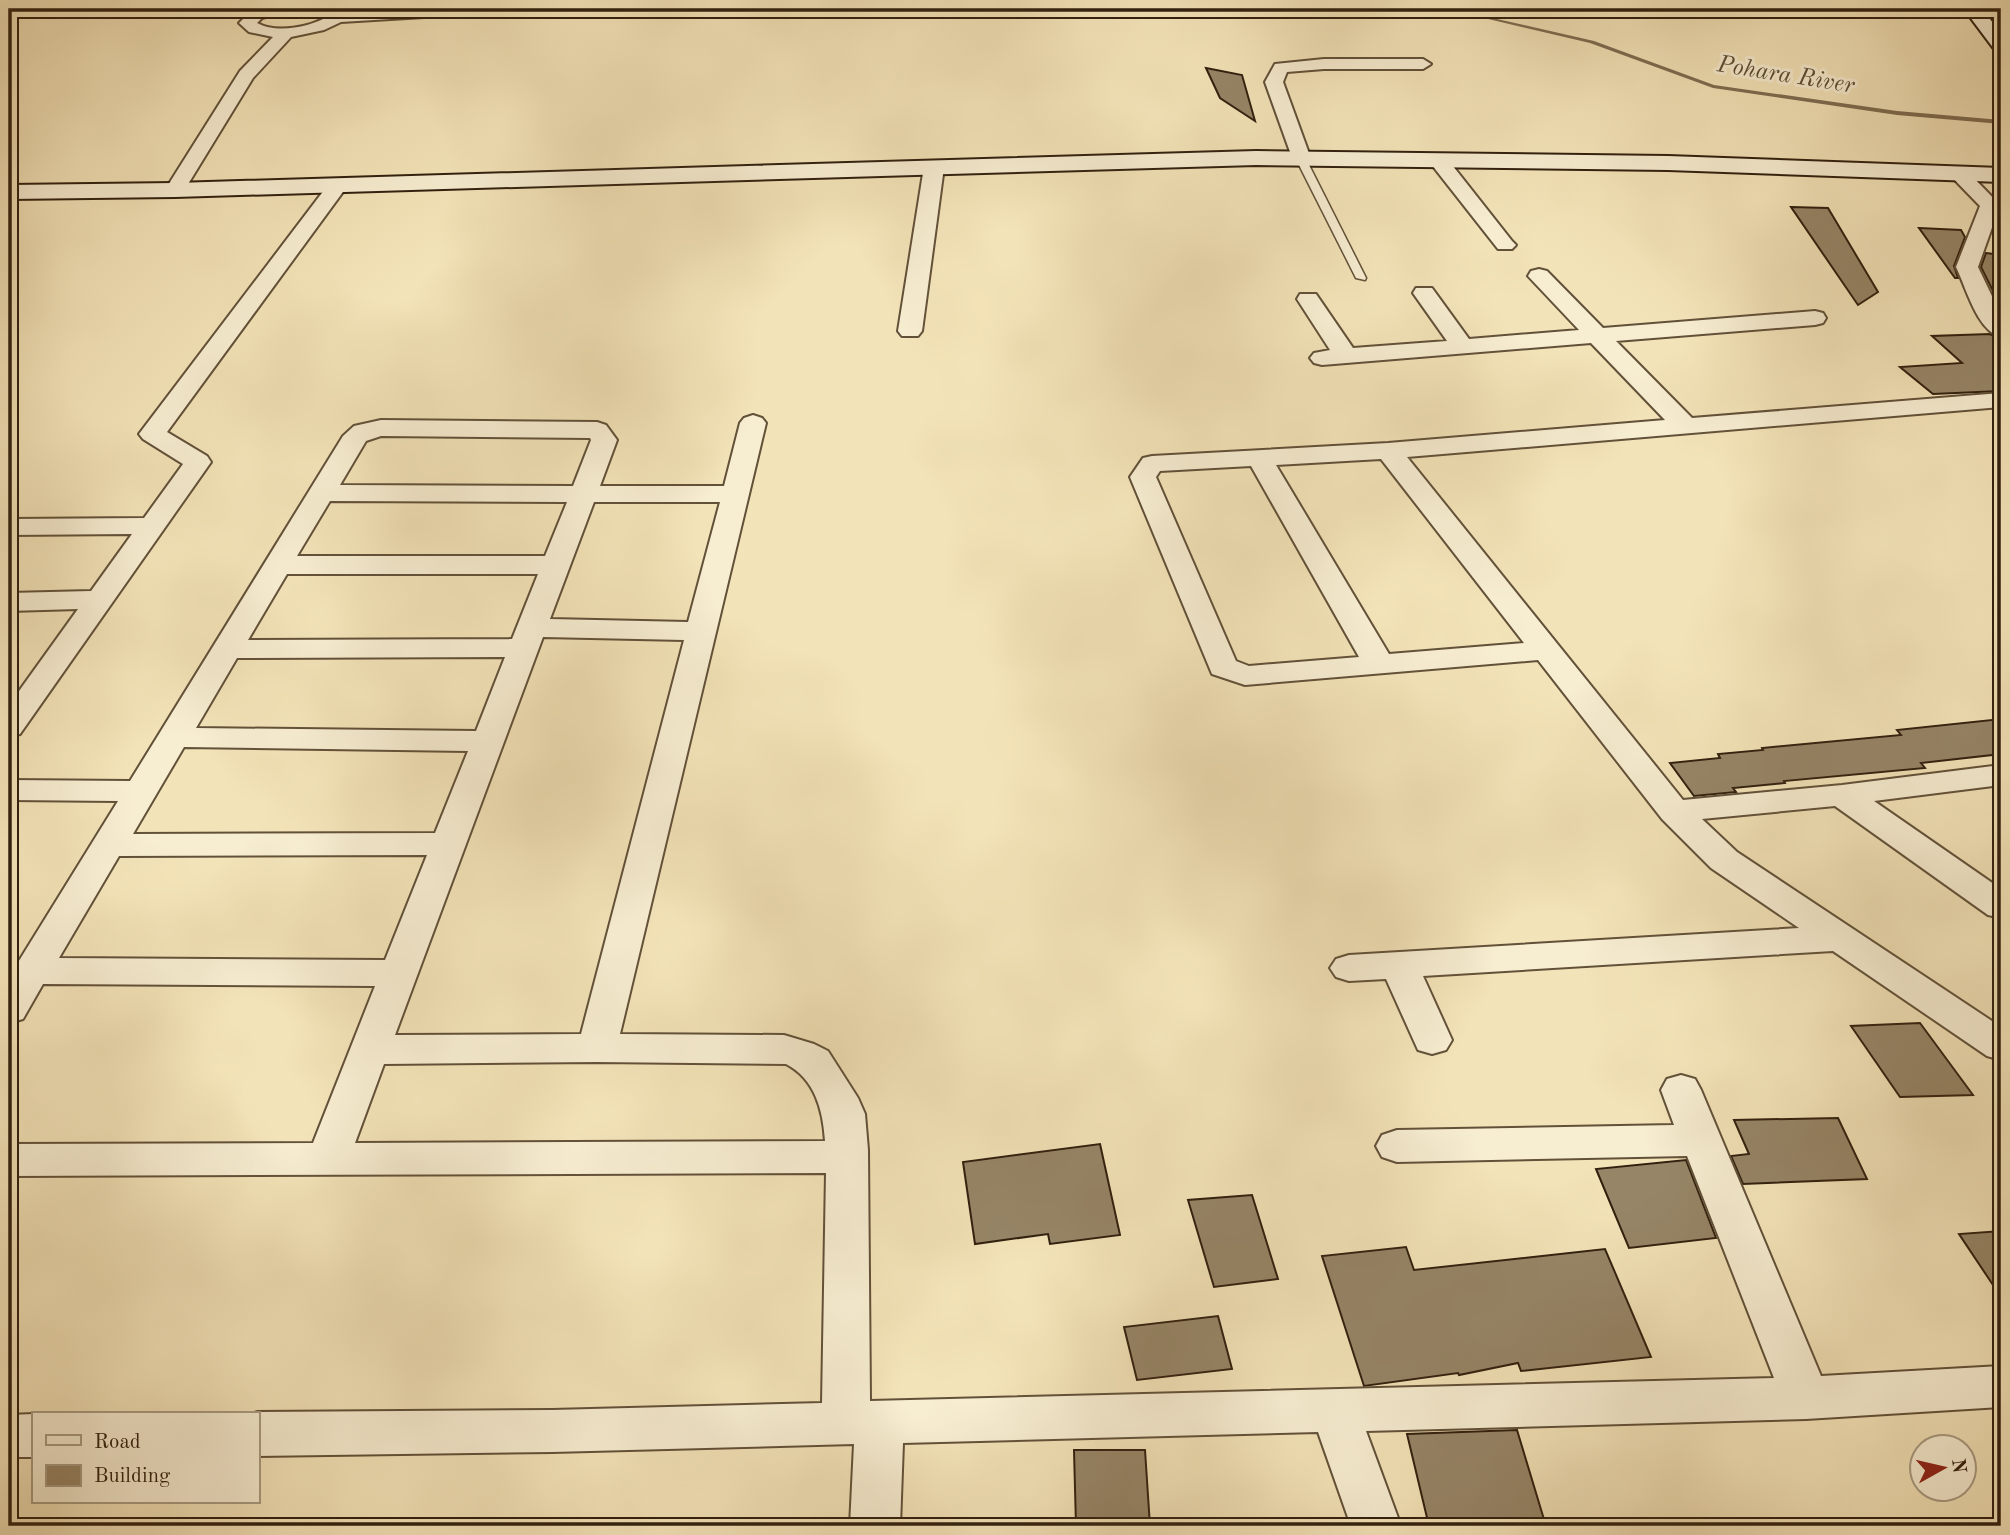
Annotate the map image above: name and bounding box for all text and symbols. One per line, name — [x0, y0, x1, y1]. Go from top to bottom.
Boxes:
water label: Pohara River — [1714, 53, 1857, 99]
legend — [32, 1412, 259, 1504]
text: Road — [94, 1432, 141, 1453]
north arrow — [1909, 1434, 1979, 1504]
text: N — [1947, 1457, 1968, 1475]
text: Building — [94, 1466, 171, 1487]

